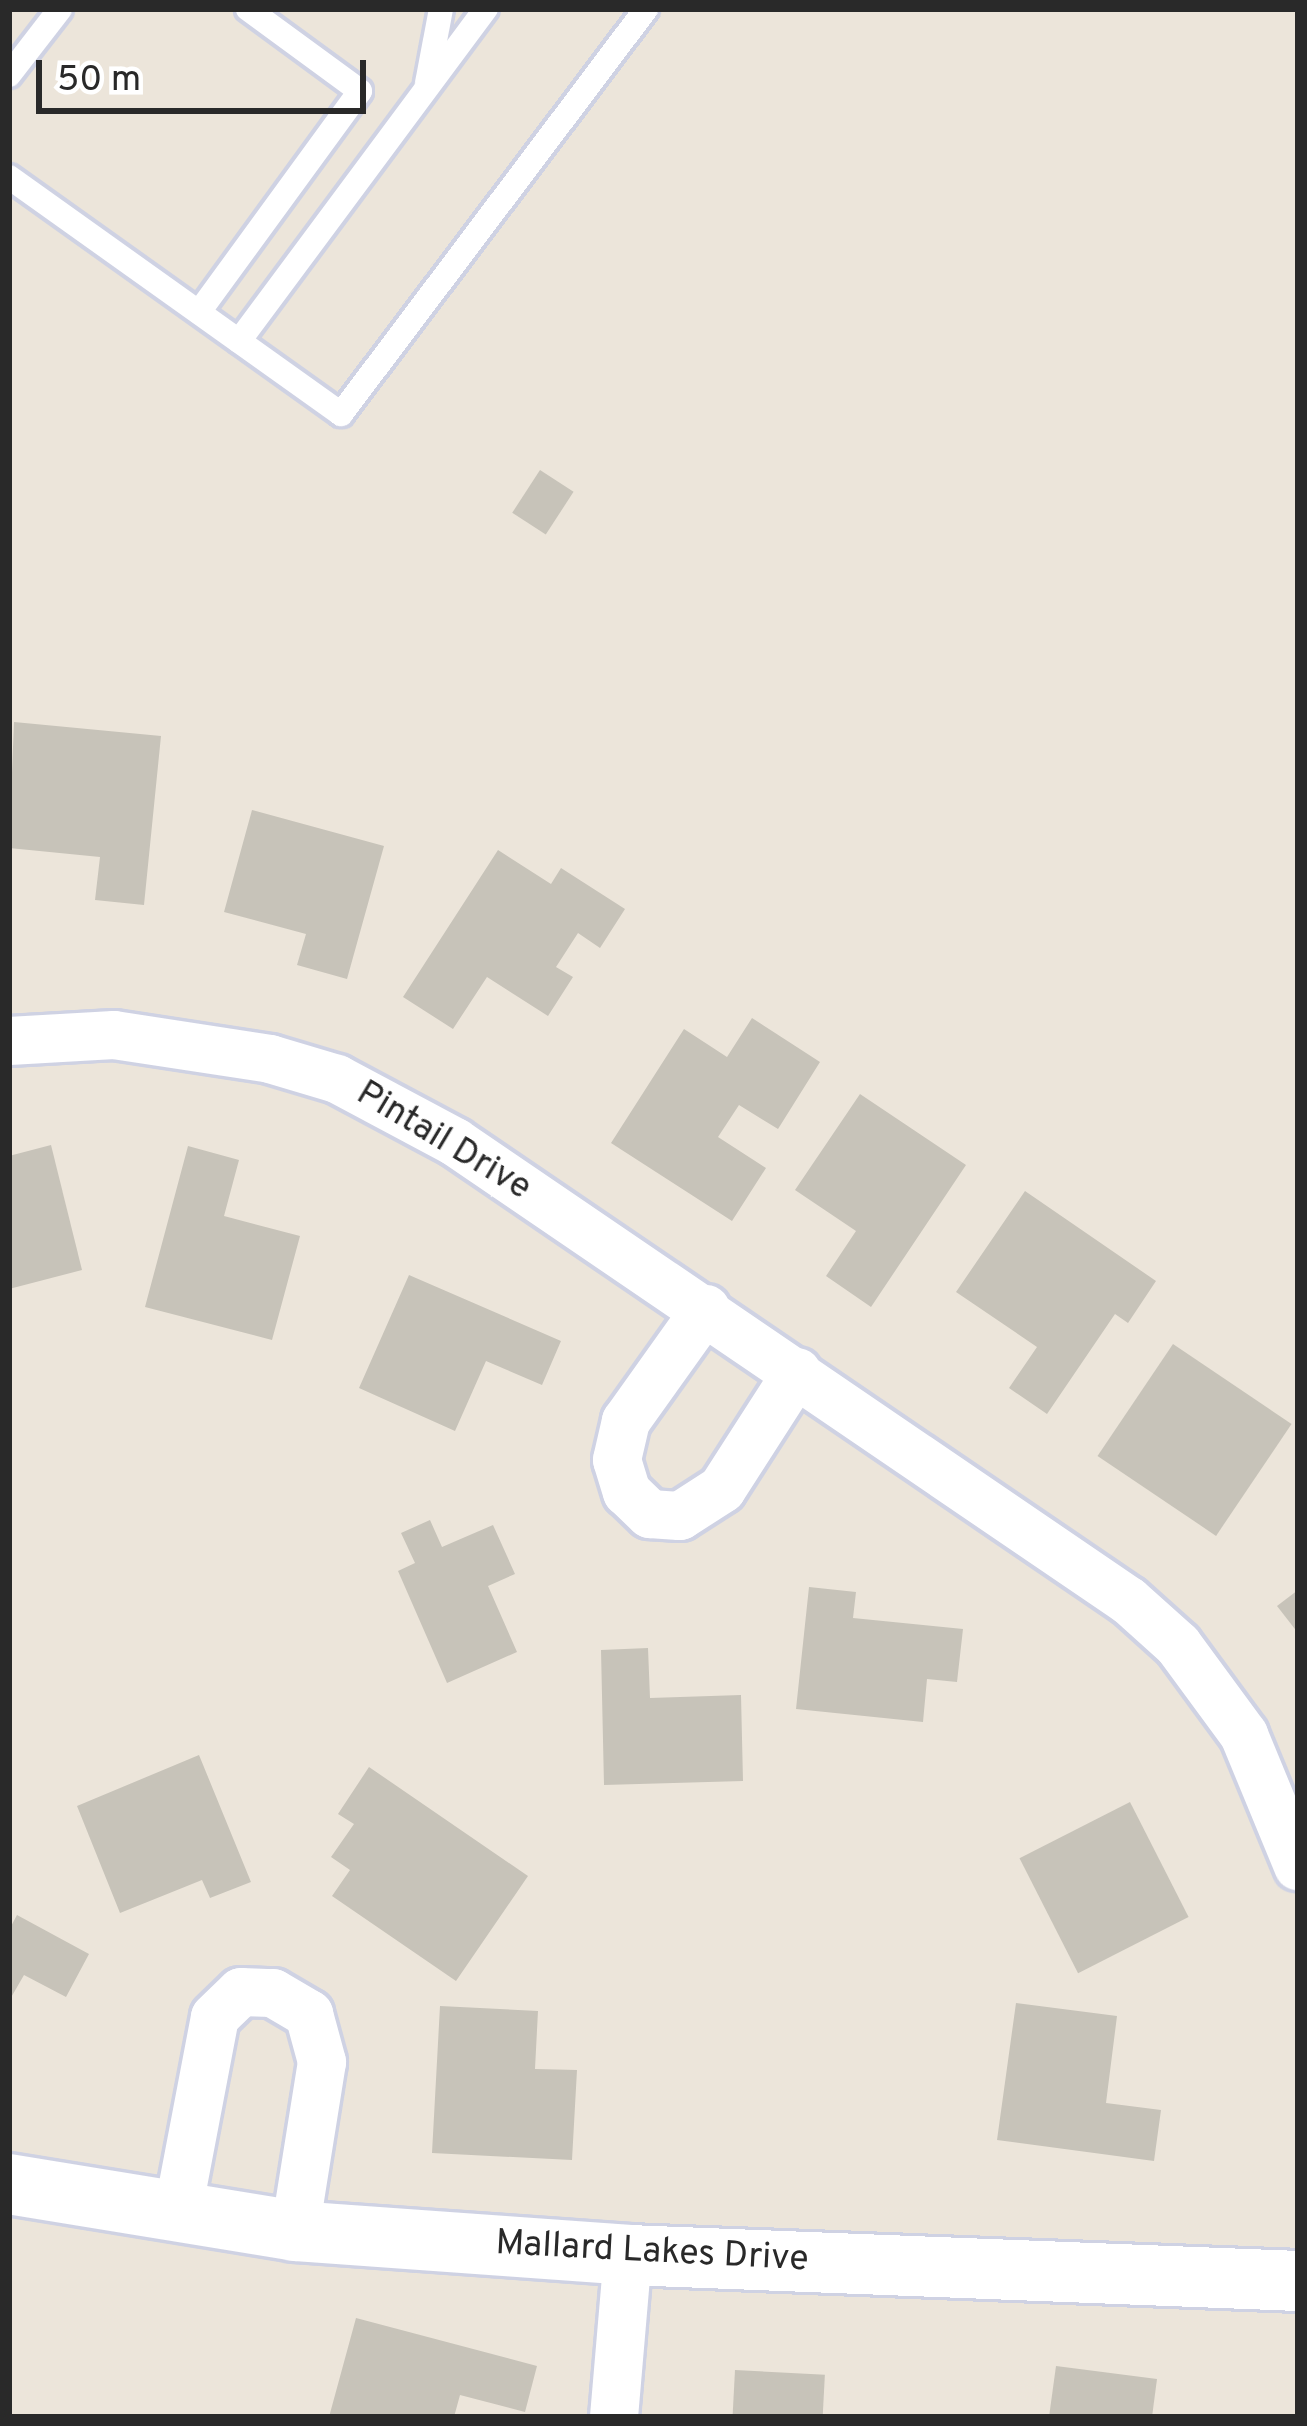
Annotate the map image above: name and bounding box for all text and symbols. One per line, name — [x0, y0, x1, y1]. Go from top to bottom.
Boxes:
scale bar — [42, 36, 372, 110]
text: 50 m — [57, 58, 141, 104]
street label: Pintail Drive — [348, 1073, 538, 1211]
street label: Mallard Lakes Drive — [494, 2223, 810, 2283]

